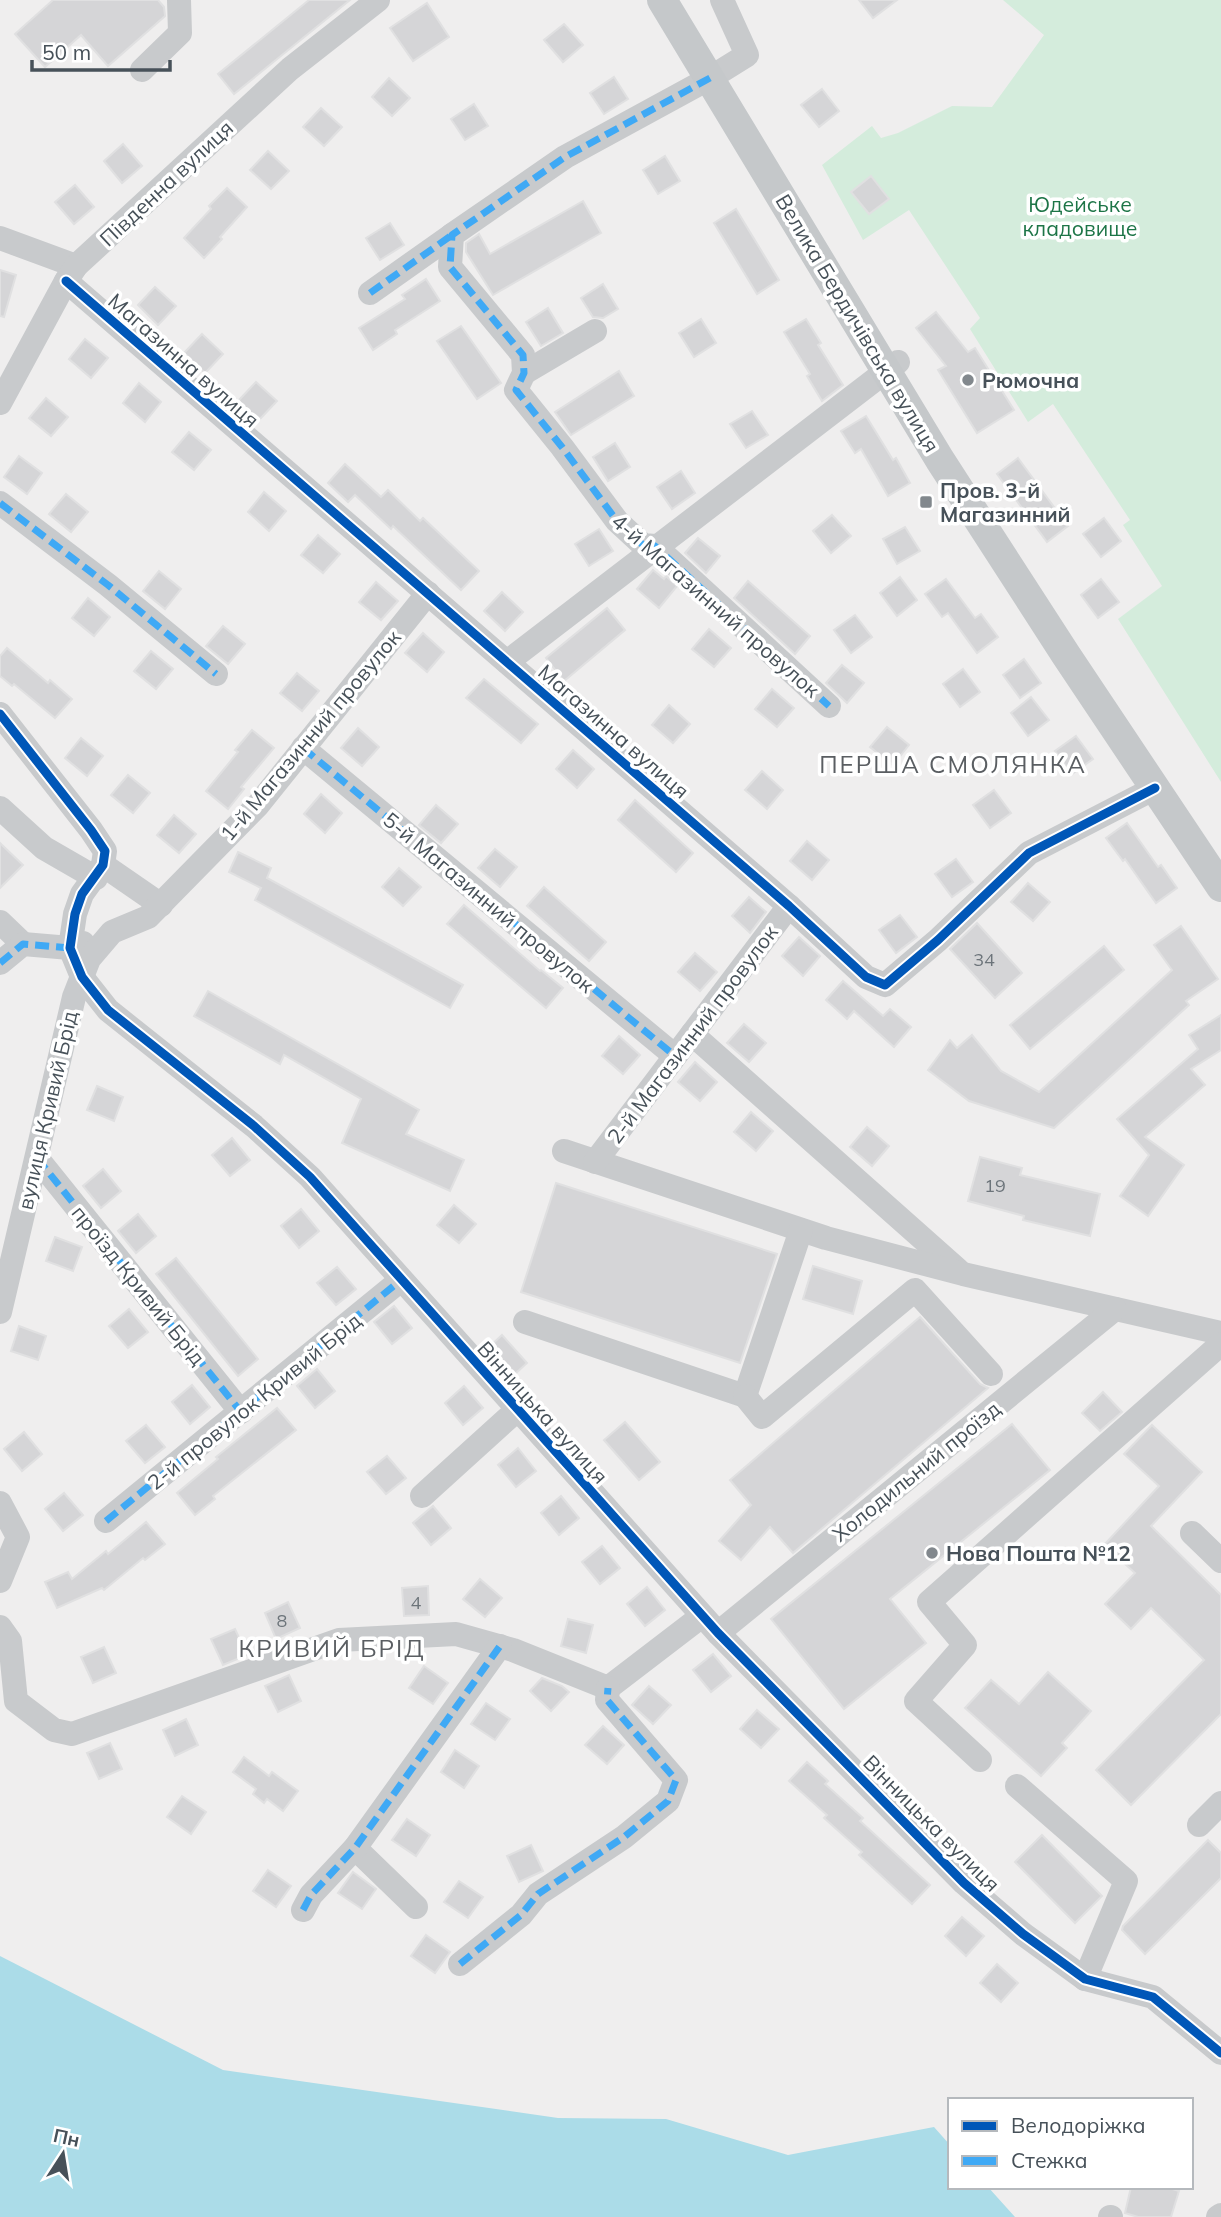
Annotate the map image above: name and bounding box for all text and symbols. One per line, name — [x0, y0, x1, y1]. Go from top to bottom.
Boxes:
scale bar — [32, 28, 170, 72]
text: 50 m — [42, 39, 91, 65]
street label: Південна вулиця — [94, 115, 238, 251]
street label: Велика Бердичівська вулиця — [771, 189, 945, 457]
park label: Юдейське кладовище — [1023, 191, 1137, 241]
street label: Магазинна вулиця — [103, 287, 265, 433]
place label: Рюмочна — [982, 367, 1079, 393]
marker: Рюмочна — [960, 372, 976, 388]
place label: Пров. 3-й Магазинний — [940, 477, 1071, 527]
marker: Пров. 3-й Магазинний — [918, 494, 934, 510]
street label: 4-й Магазинний провулок — [607, 508, 826, 703]
street label: 1-й Магазинний провулок — [214, 624, 406, 846]
street label: Магазинна вулиця — [533, 658, 695, 804]
district label: ПЕРША СМОЛЯНКА — [819, 749, 1087, 779]
street label: 5-й Магазинний провулок — [378, 806, 600, 998]
street label: 2-й Магазинний провулок — [601, 919, 783, 1148]
house number: 34 — [973, 948, 995, 971]
street label: вулиця Кривий Брід — [11, 1008, 83, 1212]
house number: 19 — [984, 1174, 1006, 1197]
street label: проїзд Кривий Брід — [67, 1200, 212, 1370]
street label: 2-й провулок Кривий Брід — [142, 1307, 366, 1495]
street label: Вінницька вулиця — [472, 1335, 614, 1489]
street label: Холодильний проїзд — [827, 1395, 1005, 1547]
place label: Нова Пошта №12 — [946, 1540, 1131, 1566]
marker: Нова Пошта №12 — [924, 1545, 940, 1561]
house number: 4 — [411, 1591, 422, 1614]
house number: 8 — [277, 1609, 287, 1632]
district label: КРИВИЙ БРІД — [238, 1633, 426, 1663]
street label: Вінницька вулиця — [858, 1749, 1006, 1897]
legend — [948, 2098, 1193, 2189]
text: Велодоріжка — [1011, 2112, 1146, 2138]
north arrow — [28, 2119, 98, 2189]
text: Пн — [51, 2123, 82, 2152]
text: Стежка — [1011, 2147, 1088, 2173]

